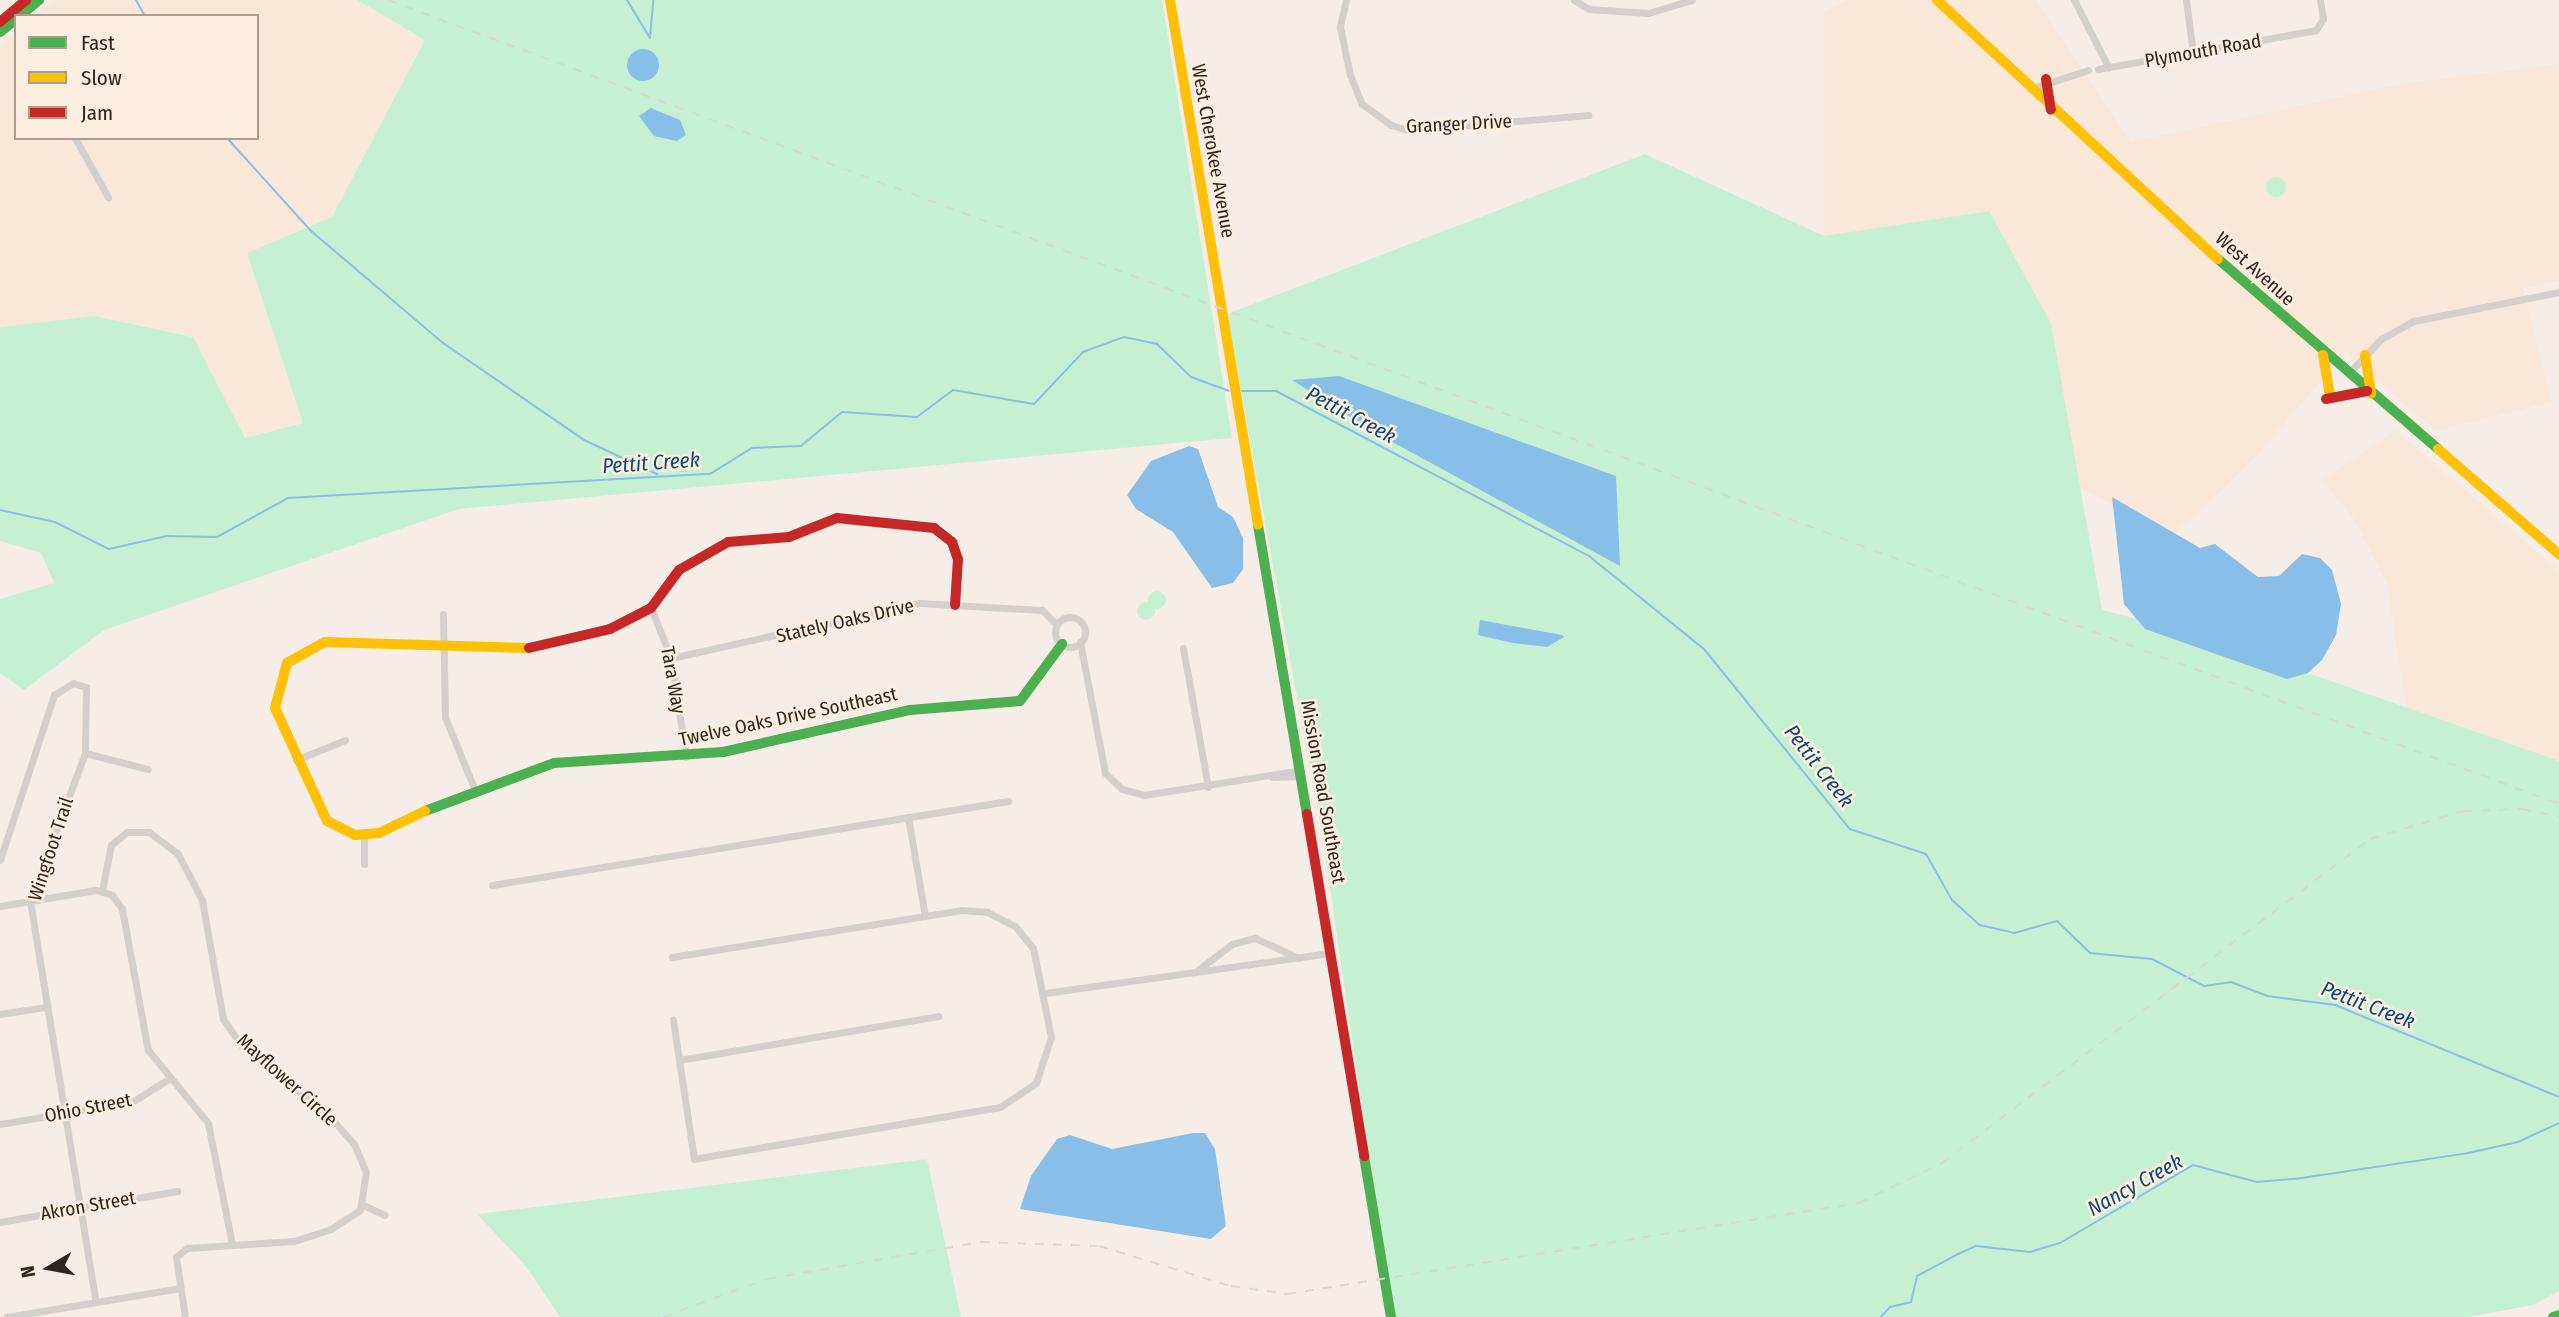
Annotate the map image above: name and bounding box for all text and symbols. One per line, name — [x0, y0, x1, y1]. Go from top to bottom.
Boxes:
legend — [14, 14, 259, 140]
text: Fast — [81, 30, 115, 56]
street label: Plymouth Road — [2143, 30, 2263, 72]
street label: West Cherokee Avenue — [1186, 62, 1240, 240]
text: Slow — [81, 65, 122, 91]
text: Jam — [81, 100, 113, 126]
street label: Granger Drive — [1406, 110, 1512, 138]
street label: West Avenue — [2210, 227, 2300, 311]
water label: Pettit Creek — [1302, 381, 1400, 449]
water label: Pettit Creek — [601, 447, 701, 479]
street label: Stately Oaks Drive — [774, 594, 916, 648]
street label: Tara Way — [656, 644, 690, 716]
street label: Twelve Oaks Drive Southeast — [677, 683, 899, 751]
street label: Mission Road Southeast — [1296, 699, 1350, 885]
water label: Pettit Creek — [1779, 720, 1859, 812]
street label: Wingfoot Trail — [24, 794, 78, 904]
water label: Pettit Creek — [2318, 976, 2418, 1034]
street label: Mayflower Circle — [232, 1029, 342, 1131]
street label: Ohio Street — [43, 1088, 133, 1128]
water label: Nancy Creek — [2083, 1149, 2187, 1221]
street label: Akron Street — [39, 1186, 137, 1226]
north arrow — [14, 1233, 84, 1303]
text: N — [16, 1264, 40, 1279]

